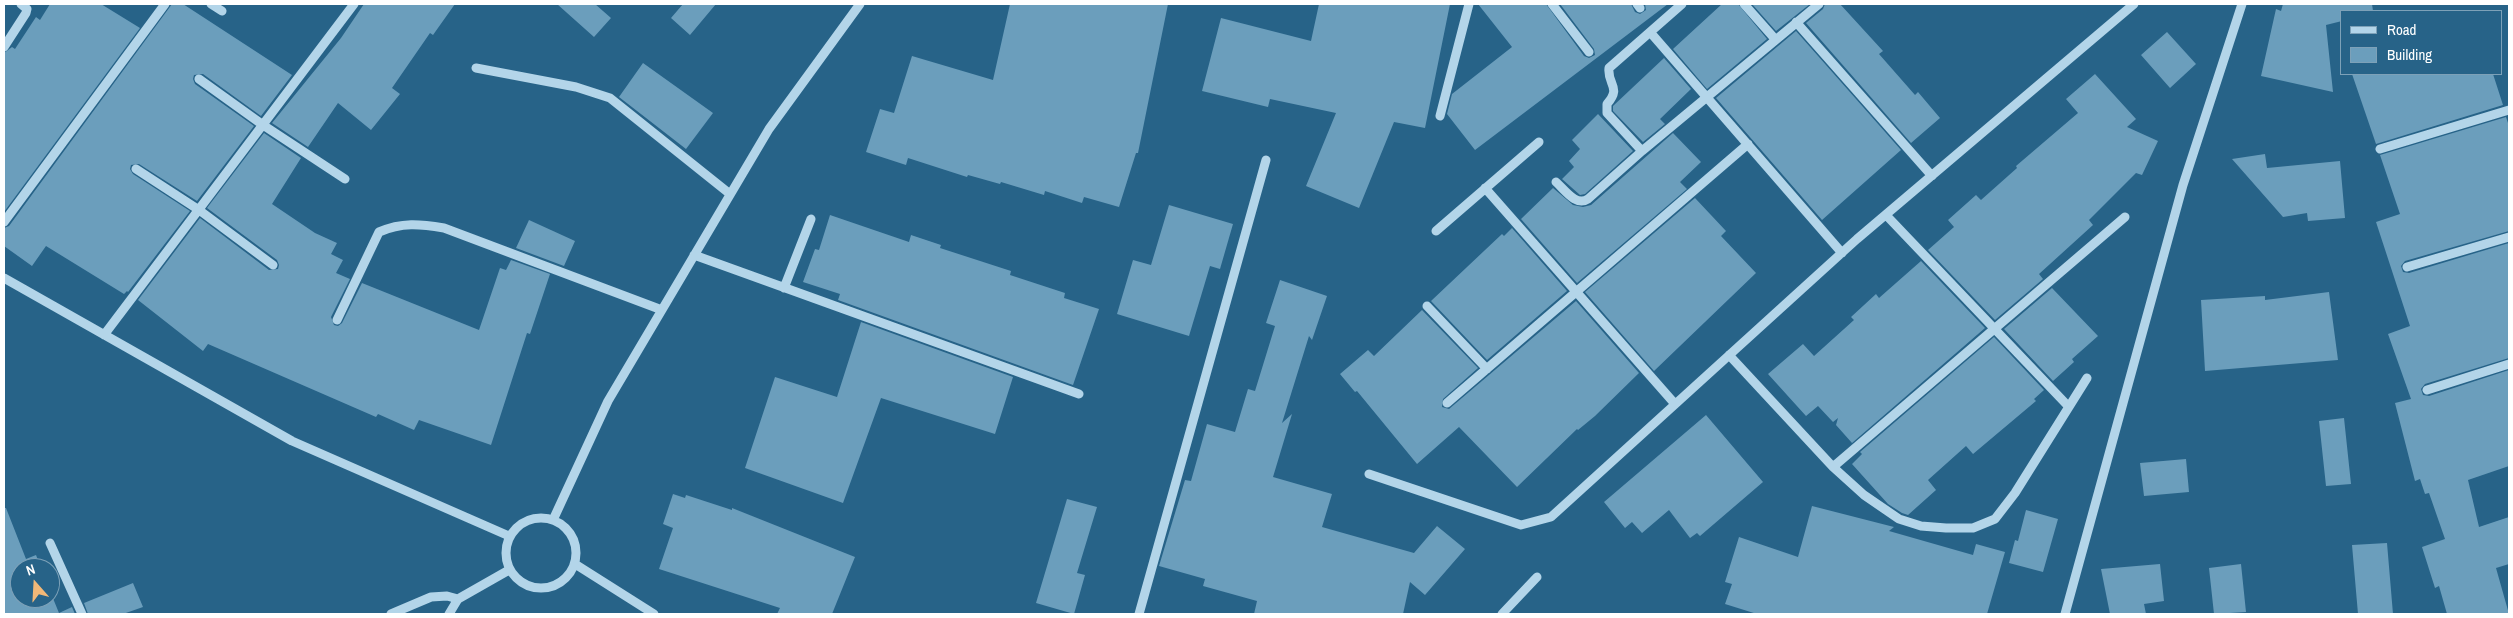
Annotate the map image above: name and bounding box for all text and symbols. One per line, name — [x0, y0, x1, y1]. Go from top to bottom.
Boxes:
legend — [2340, 10, 2503, 75]
text: Road — [2387, 19, 2416, 40]
text: Building — [2387, 44, 2432, 65]
north arrow — [10, 558, 60, 608]
text: N — [24, 560, 37, 580]

